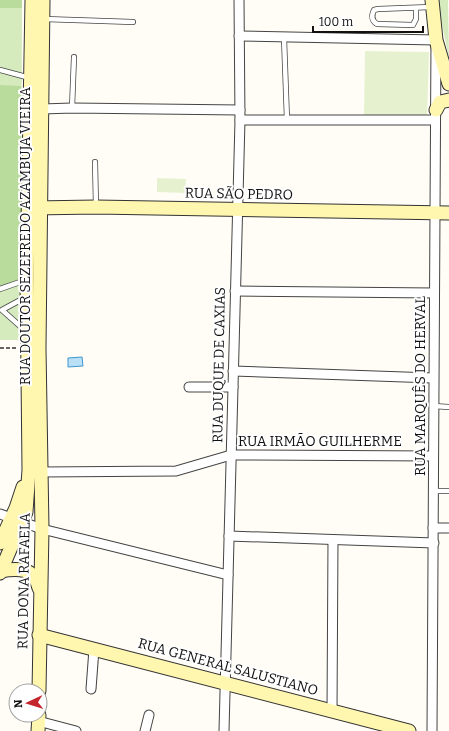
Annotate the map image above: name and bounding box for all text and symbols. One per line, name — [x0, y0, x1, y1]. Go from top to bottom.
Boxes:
scale bar — [313, 8, 423, 34]
text: 100 m — [319, 15, 354, 29]
street label: RUA DOUTOR SEZEFREDO AZAMBUJA VIEIRA — [17, 87, 34, 385]
street label: RUA SÃO PEDRO — [185, 185, 293, 203]
street label: RUA DUQUE DE CAXIAS — [209, 287, 229, 443]
street label: RUA MARQUÊS DO HERVAL — [411, 296, 429, 476]
street label: RUA IRMÃO GUILHERME — [238, 433, 402, 450]
street label: RUA DONA RAFAELA — [14, 513, 34, 649]
street label: RUA GENERAL SALUSTIANO — [136, 635, 320, 699]
north arrow — [8, 683, 48, 723]
text: N — [12, 698, 25, 708]

